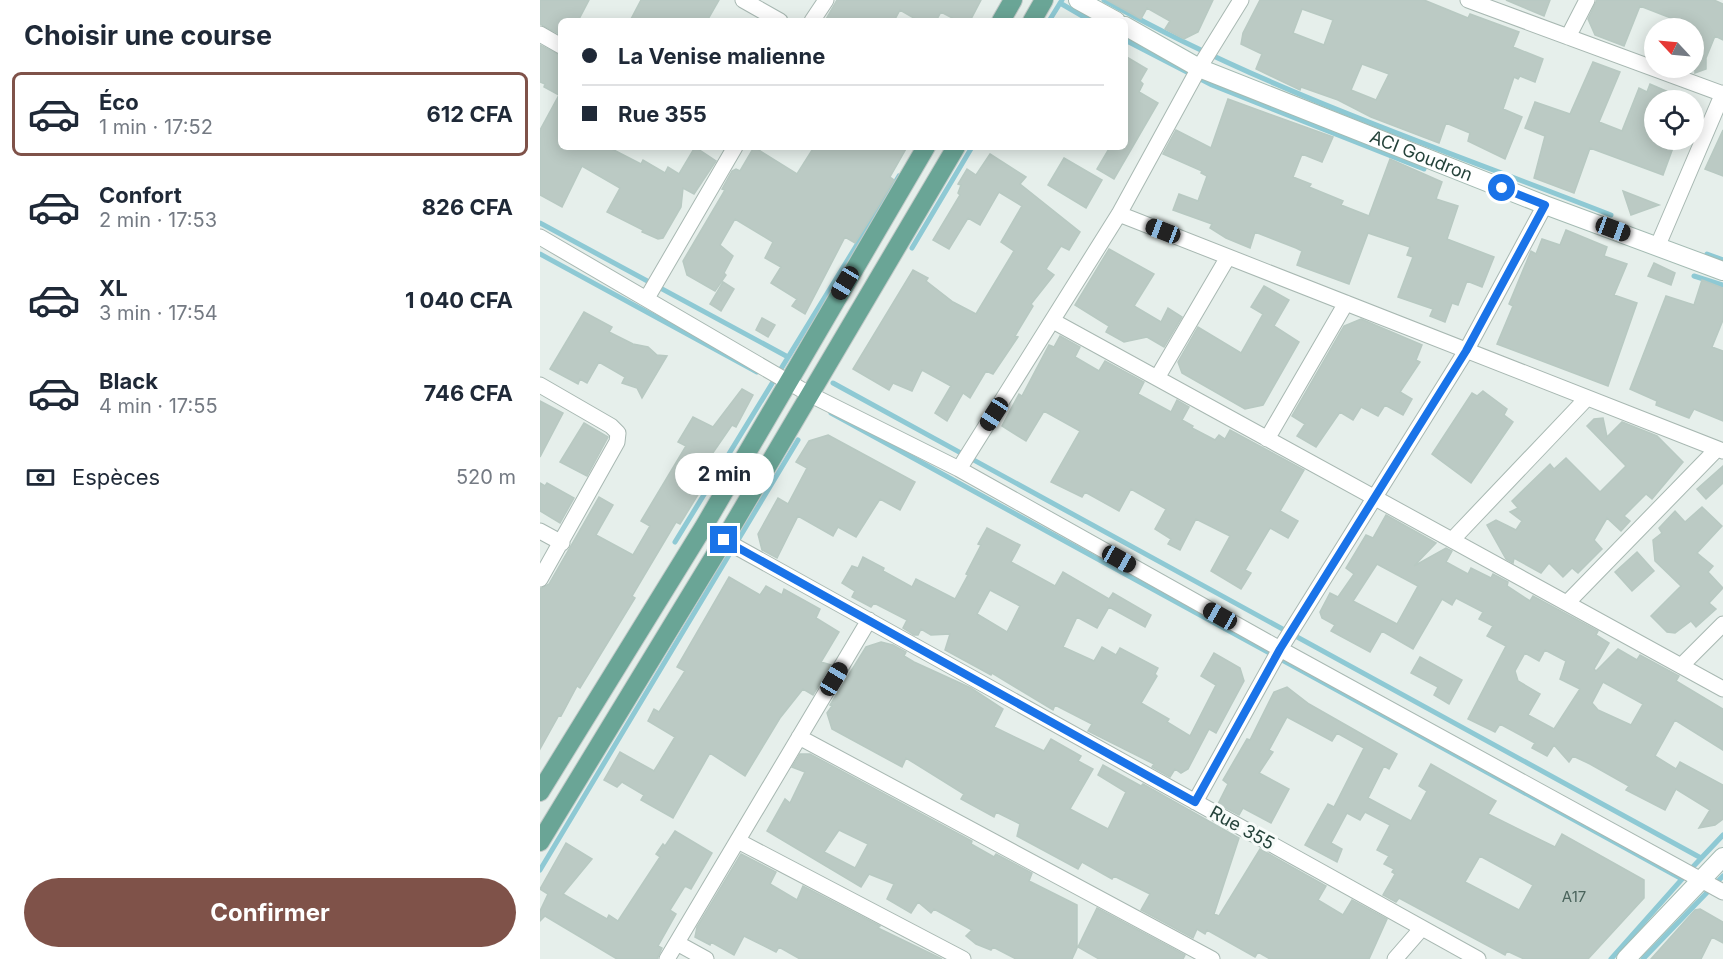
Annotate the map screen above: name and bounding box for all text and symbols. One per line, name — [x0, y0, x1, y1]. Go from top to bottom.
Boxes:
north arrow — [1644, 18, 1704, 78]
map controls — [1644, 18, 1704, 150]
text: Choisir une course — [24, 19, 272, 52]
text: La Venise malienne — [618, 43, 825, 69]
icon: car — [27, 87, 81, 141]
text: Éco — [99, 89, 139, 115]
button: locate — [1644, 90, 1704, 150]
text: 612 CFA — [427, 101, 513, 127]
text: Rue 355 — [618, 101, 707, 127]
text: 1 min · 17:52 — [99, 115, 213, 139]
street label: ACI Goudron — [1367, 126, 1476, 185]
route start — [1488, 174, 1515, 201]
icon: car — [27, 180, 81, 234]
text: Confort — [99, 182, 182, 208]
text: 826 CFA — [422, 194, 513, 220]
text: 2 min · 17:53 — [99, 208, 217, 232]
car — [1593, 214, 1633, 244]
car — [1143, 216, 1183, 246]
car — [828, 263, 862, 303]
icon: car — [27, 273, 81, 327]
text: XL — [99, 275, 128, 301]
text: 1 040 CFA — [405, 287, 513, 313]
text: 3 min · 17:54 — [99, 301, 218, 325]
icon: car — [27, 366, 81, 420]
text: Black — [99, 368, 158, 394]
text: 746 CFA — [423, 380, 513, 406]
text: 4 min · 17:55 — [99, 394, 218, 418]
car — [977, 394, 1011, 434]
callout: 2 min — [674, 453, 774, 495]
icon: cash — [24, 461, 57, 494]
text: 2 min — [698, 462, 751, 486]
text: Espèces — [72, 464, 160, 490]
text: 520 m — [456, 465, 516, 489]
route end — [710, 526, 737, 553]
car — [1099, 542, 1139, 576]
car — [1200, 599, 1240, 633]
car — [817, 659, 851, 699]
street label: Rue 355 — [1206, 801, 1278, 854]
button: Confirmer — [24, 878, 516, 947]
house number: A17 — [1562, 887, 1586, 906]

